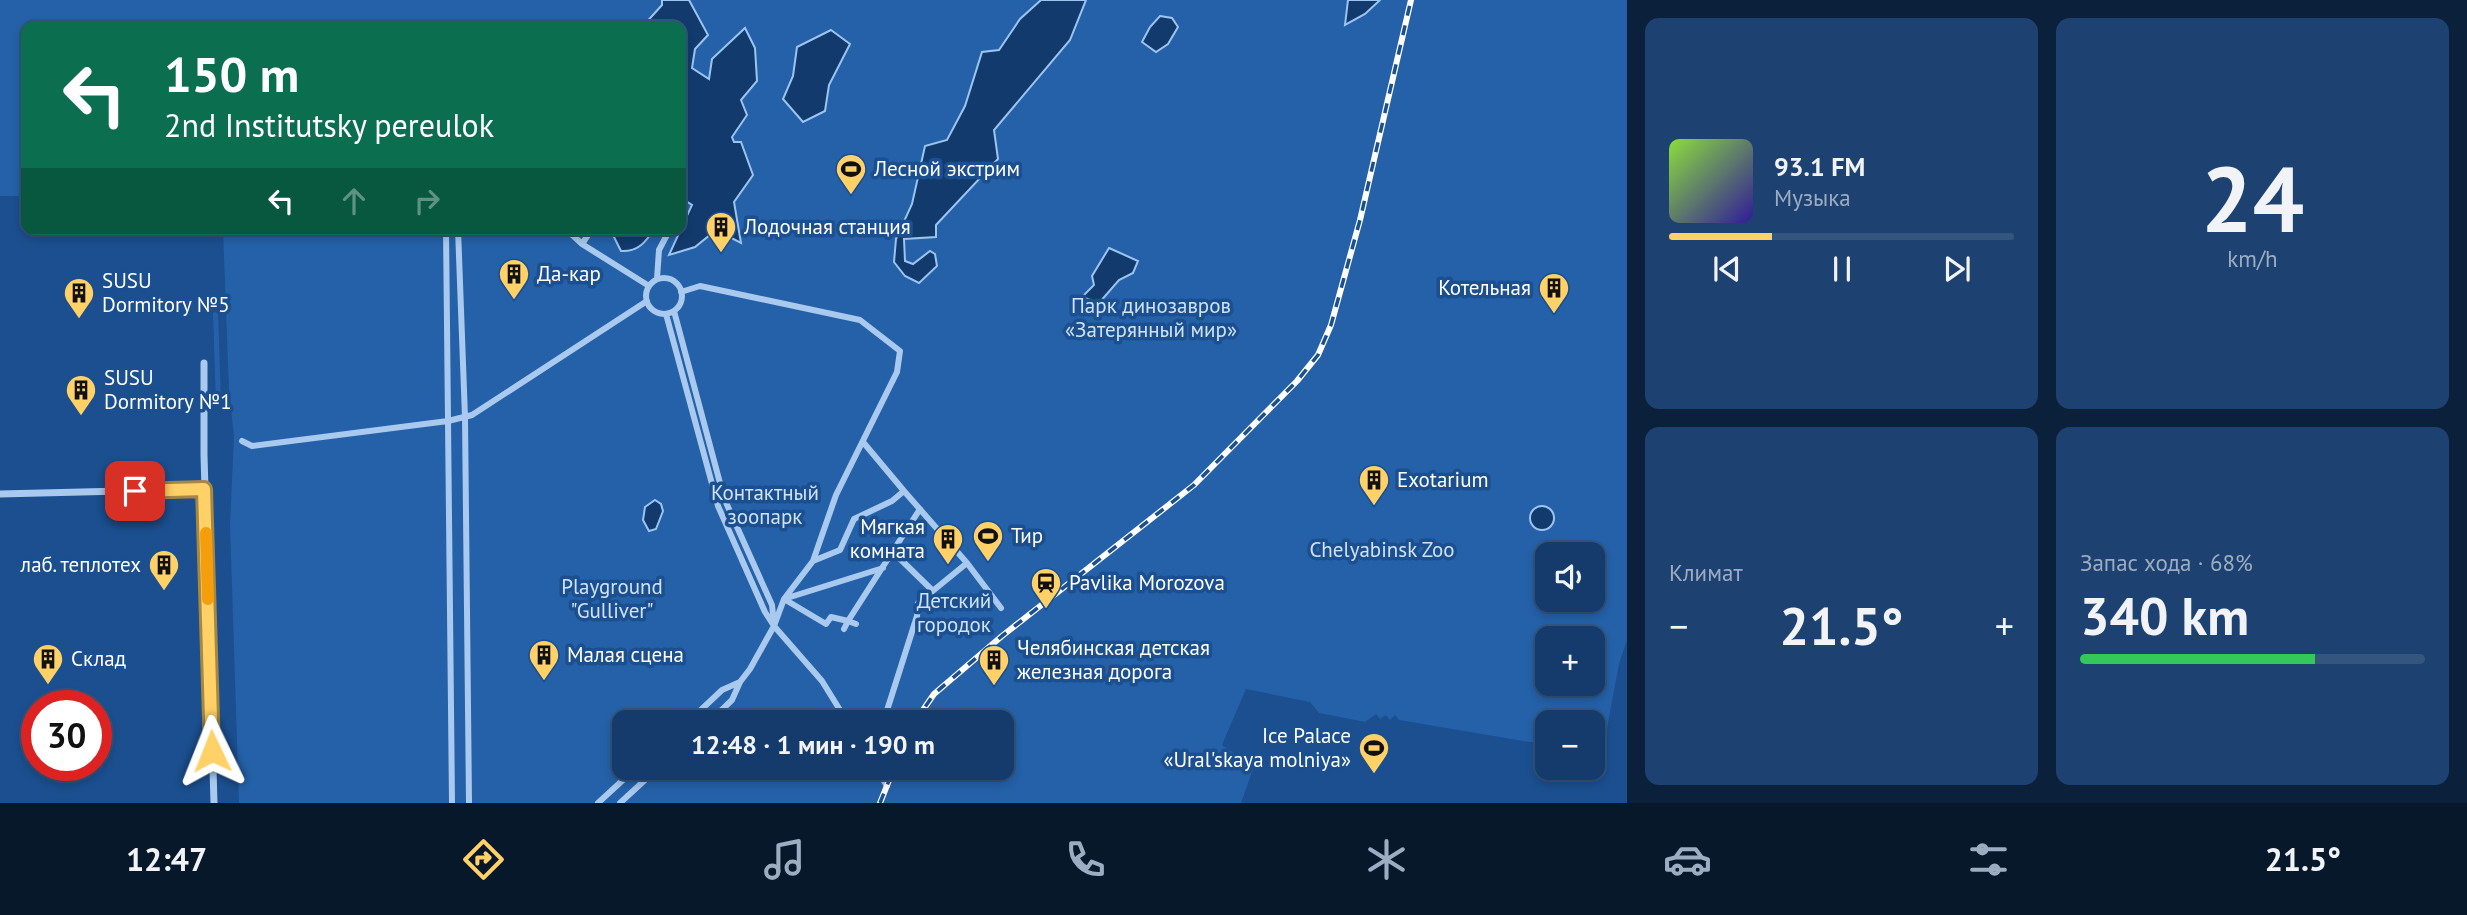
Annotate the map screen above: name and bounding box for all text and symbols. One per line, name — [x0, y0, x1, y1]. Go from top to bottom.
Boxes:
text: 150 m — [164, 42, 299, 106]
icon: left — [49, 49, 140, 140]
text: 2nd Institutsky pereulok — [164, 104, 494, 146]
text: 24 — [2201, 139, 2304, 257]
text: 93.1 FM — [1774, 150, 1865, 183]
sports icon: Лесной экстрим — [834, 152, 868, 196]
place label: Лесной экстрим — [873, 155, 1020, 182]
icon: left — [262, 182, 300, 220]
icon: ahead — [335, 182, 373, 220]
icon: right — [408, 182, 446, 220]
text: Музыка — [1774, 183, 1851, 212]
building icon: Лодочная станция — [704, 210, 738, 254]
place label: Лодочная станция — [743, 213, 911, 240]
text: km/h — [2227, 244, 2278, 273]
icon: previous — [1708, 250, 1746, 288]
icon: pause — [1823, 250, 1861, 288]
icon: next — [1938, 250, 1976, 288]
building icon: Да-кар — [497, 257, 531, 301]
place label: Да-кар — [537, 260, 601, 287]
place label: SUSU Dormitory №5 — [102, 267, 230, 318]
building icon: Котельная — [1537, 271, 1571, 315]
place label: Котельная — [1438, 274, 1531, 301]
building icon: SUSU Dormitory №5 — [62, 276, 96, 320]
park label: Парк динозавров «Затерянный мир» — [1065, 292, 1237, 343]
place label: SUSU Dormitory №1 — [104, 364, 232, 415]
building icon: SUSU Dormitory №1 — [64, 373, 98, 417]
pin — [105, 461, 165, 521]
building icon: Exotarium — [1357, 463, 1391, 507]
place label: Exotarium — [1397, 466, 1489, 493]
icon: arrive — [116, 472, 154, 510]
park label: Контактный зоопарк — [711, 479, 819, 530]
place label: Мягкая комната — [850, 513, 925, 564]
sports icon: Тир — [971, 519, 1005, 563]
building icon: Мягкая комната — [931, 522, 965, 566]
place label: Тир — [1011, 522, 1043, 549]
park label: Chelyabinsk Zoo — [1309, 536, 1455, 563]
map controls — [1535, 542, 1605, 780]
button: sound — [1535, 542, 1605, 612]
building icon: лаб. теплотех — [147, 548, 181, 592]
text: Запас хода · 68% — [2080, 548, 2253, 577]
place label: лаб. теплотех — [20, 551, 141, 578]
text: Климат — [1669, 558, 1743, 587]
station icon: Pavlika Morozova — [1029, 566, 1063, 610]
place label: Pavlika Morozova — [1069, 569, 1225, 596]
park label: Playground "Gulliver" — [561, 573, 663, 624]
text: 340 km — [2080, 582, 2249, 649]
park label: Детский городок — [917, 587, 991, 638]
text: 21.5° — [1780, 592, 1903, 659]
text: − — [1669, 601, 1688, 650]
text: + — [1995, 601, 2014, 650]
button: + — [1535, 626, 1605, 696]
place label: Челябинская детская железная дорога — [1017, 634, 1210, 685]
building icon: Малая сцена — [527, 638, 561, 682]
place label: Малая сцена — [567, 641, 684, 668]
building icon: Склад — [31, 642, 65, 686]
building icon: Челябинская детская железная дорога — [977, 643, 1011, 687]
place label: Склад — [71, 645, 126, 672]
speed limit sign: 30 — [21, 690, 112, 781]
button: − — [1535, 710, 1605, 780]
position arrow — [175, 714, 249, 788]
place label: Ice Palace «Ural'skaya molniya» — [1163, 722, 1351, 773]
text: 12:48 · 1 мин · 190 m — [691, 728, 935, 761]
sports icon: Ice Palace «Ural'skaya molniya» — [1357, 731, 1391, 775]
icon: directions — [459, 835, 508, 884]
icon: music — [760, 835, 809, 884]
icon: phone — [1061, 835, 1110, 884]
icon: climate — [1362, 835, 1411, 884]
icon: car — [1663, 835, 1712, 884]
icon: filters — [1964, 835, 2013, 884]
text: 12:47 — [126, 838, 207, 880]
text: 21.5° — [2265, 838, 2341, 880]

